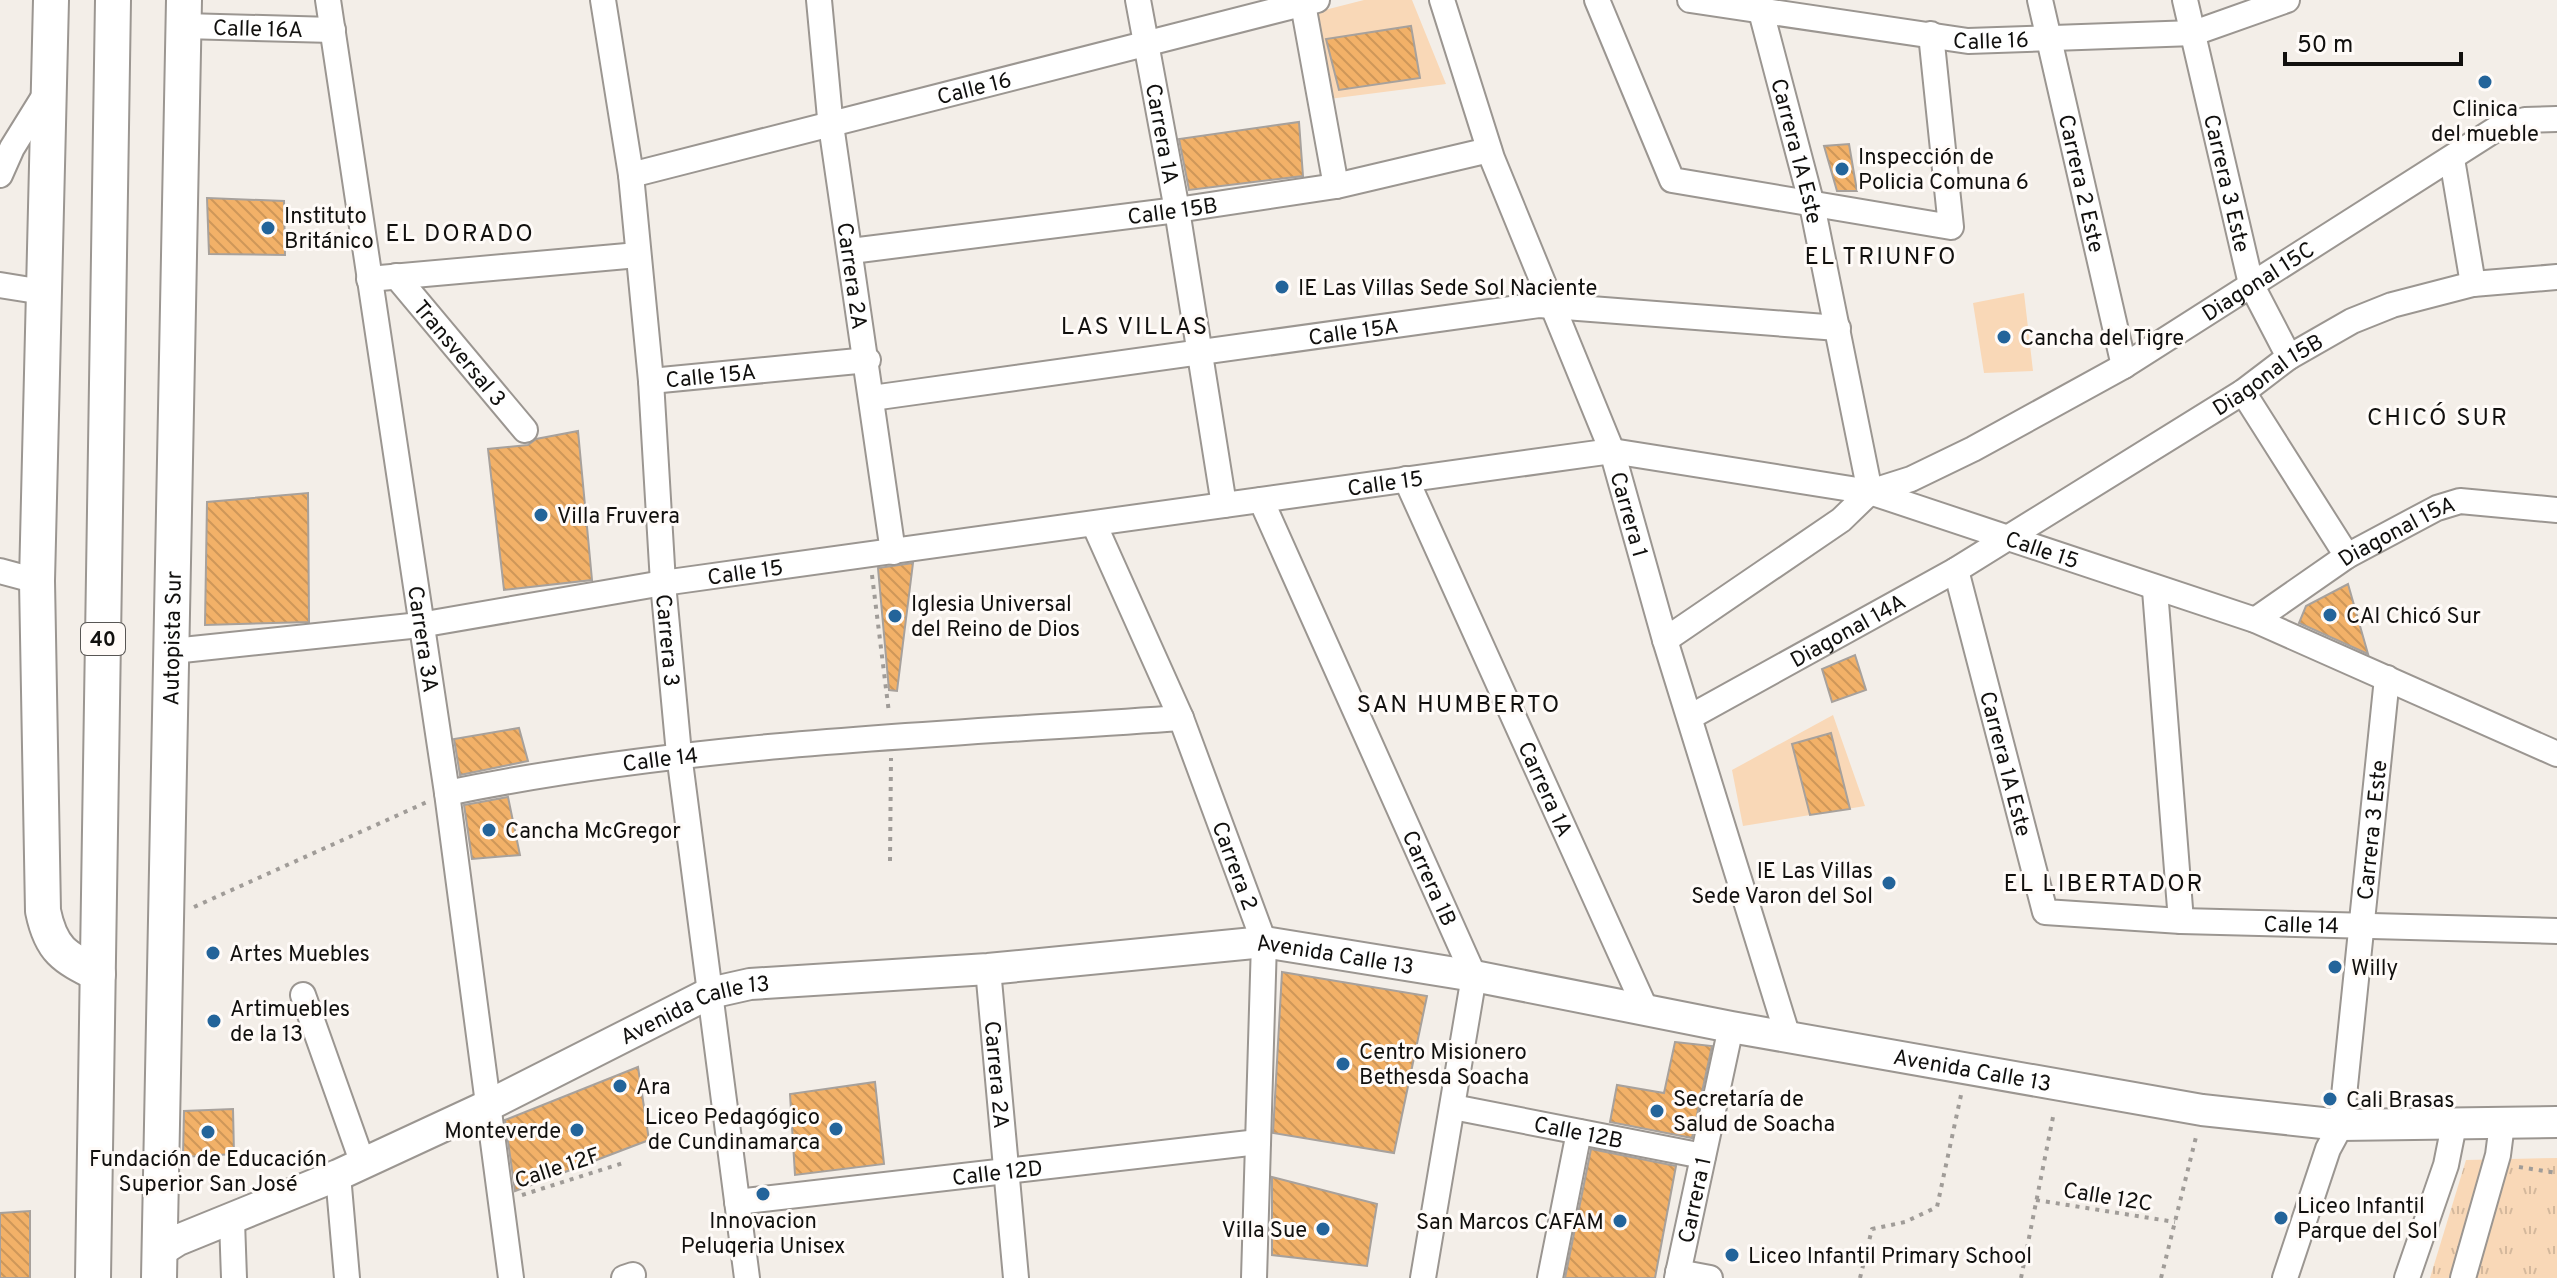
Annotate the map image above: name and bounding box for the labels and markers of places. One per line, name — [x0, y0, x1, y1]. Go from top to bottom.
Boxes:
marker: Clinica del mueble — [2476, 73, 2494, 91]
place label: Clinica del mueble — [2431, 97, 2539, 149]
place label: Inspección de Policia Comuna 6 — [1858, 145, 2029, 197]
marker: Inspección de Policia Comuna 6 — [1833, 160, 1851, 178]
place label: Instituto Británico — [284, 204, 374, 256]
marker: Instituto Británico — [259, 219, 277, 237]
place label: IE Las Villas Sede Sol Naciente — [1298, 276, 1597, 303]
marker: IE Las Villas Sede Sol Naciente — [1273, 278, 1291, 296]
place label: Cancha del Tigre — [2020, 326, 2184, 353]
marker: Cancha del Tigre — [1995, 328, 2013, 346]
place label: Villa Fruvera — [557, 504, 680, 531]
marker: Villa Fruvera — [532, 506, 550, 524]
place label: Iglesia Universal del Reino de Dios — [911, 592, 1080, 644]
place label: CAI Chicó Sur — [2346, 604, 2481, 631]
marker: CAI Chicó Sur — [2321, 606, 2339, 624]
marker: Iglesia Universal del Reino de Dios — [886, 607, 904, 625]
place label: Cancha McGregor — [505, 819, 681, 846]
marker: Cancha McGregor — [480, 821, 498, 839]
place label: IE Las Villas Sede Varon del Sol — [1691, 859, 1873, 911]
marker: IE Las Villas Sede Varon del Sol — [1880, 874, 1898, 892]
place label: Artes Muebles — [229, 942, 370, 969]
marker: Artes Muebles — [204, 944, 222, 962]
place label: Willy — [2351, 956, 2398, 983]
marker: Willy — [2326, 958, 2344, 976]
place label: Artimuebles de la 13 — [230, 997, 350, 1049]
marker: Artimuebles de la 13 — [205, 1012, 223, 1030]
place label: Centro Misionero Bethesda Soacha — [1359, 1040, 1529, 1092]
marker: Centro Misionero Bethesda Soacha — [1334, 1055, 1352, 1073]
place label: Ara — [636, 1075, 671, 1102]
marker: Ara — [611, 1077, 629, 1095]
place label: Secretaría de Salud de Soacha — [1673, 1087, 1835, 1139]
place label: Cali Brasas — [2346, 1088, 2454, 1115]
marker: Cali Brasas — [2321, 1090, 2339, 1108]
marker: Secretaría de Salud de Soacha — [1648, 1102, 1666, 1120]
place label: Liceo Pedagógico de Cundinamarca — [645, 1105, 820, 1157]
place label: Monteverde — [444, 1119, 561, 1146]
marker: Liceo Pedagógico de Cundinamarca — [827, 1120, 845, 1138]
marker: Monteverde — [568, 1121, 586, 1139]
marker: Fundación de Educación Superior San José — [199, 1123, 217, 1141]
place label: Fundación de Educación Superior San José — [89, 1147, 327, 1199]
marker: Innovacion Peluqeria Unisex — [754, 1185, 772, 1203]
place label: Liceo Infantil Parque del Sol — [2297, 1194, 2438, 1246]
place label: Innovacion Peluqeria Unisex — [681, 1209, 845, 1261]
marker: Liceo Infantil Parque del Sol — [2272, 1209, 2290, 1227]
place label: San Marcos CAFAM — [1416, 1210, 1604, 1237]
marker: San Marcos CAFAM — [1611, 1212, 1629, 1230]
place label: Villa Sue — [1222, 1218, 1307, 1245]
marker: Villa Sue — [1314, 1220, 1332, 1238]
place label: Liceo Infantil Primary School — [1748, 1244, 2032, 1271]
marker: Liceo Infantil Primary School — [1723, 1246, 1741, 1264]

